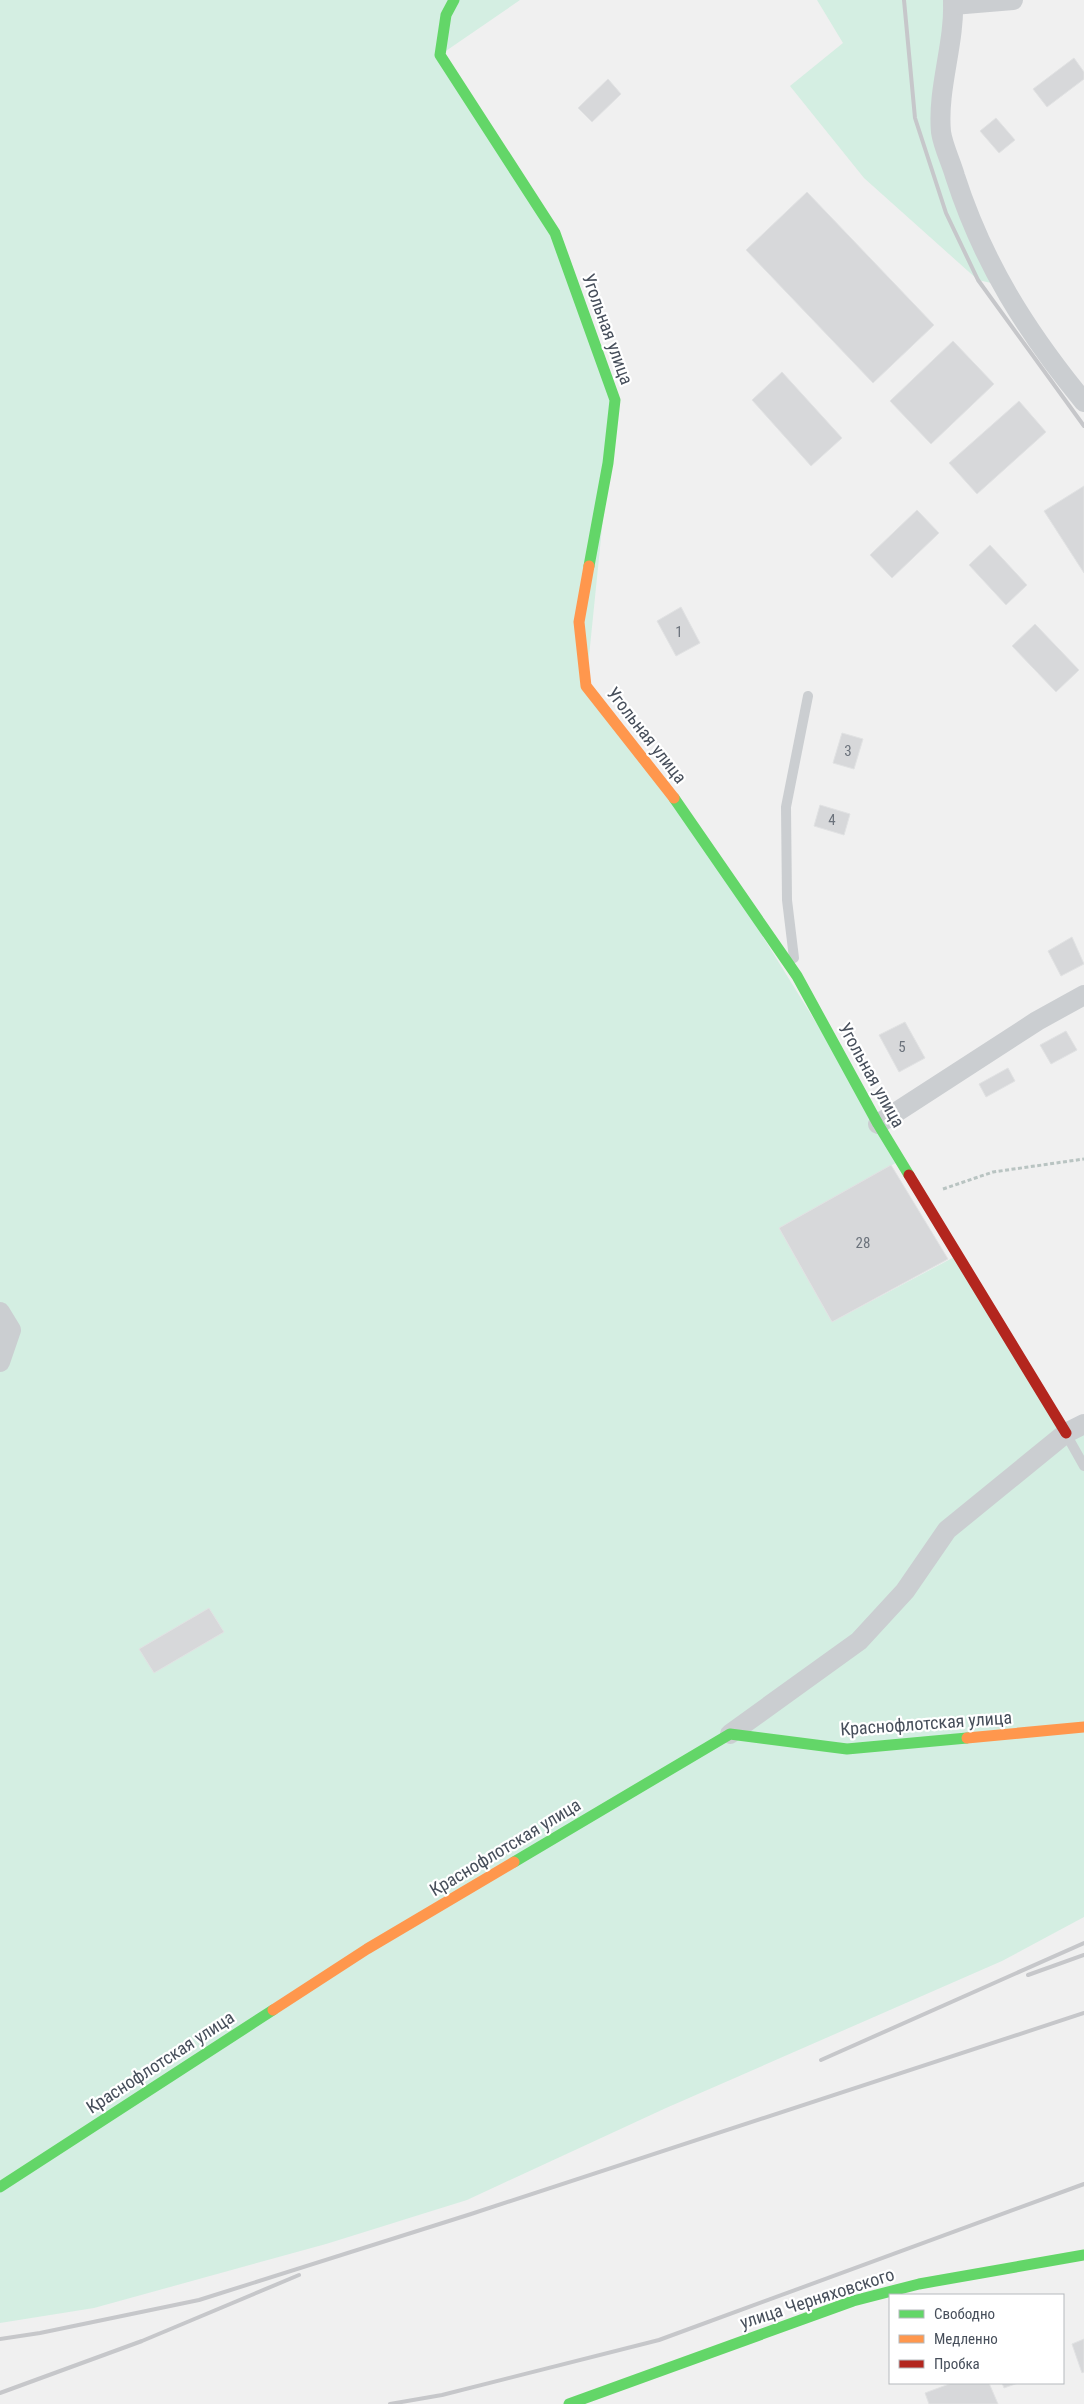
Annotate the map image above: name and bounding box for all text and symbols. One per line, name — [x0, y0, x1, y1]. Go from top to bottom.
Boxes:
street label: Угольная улица — [578, 271, 638, 387]
house number: 1 — [675, 623, 683, 641]
street label: Угольная улица — [603, 683, 691, 787]
house number: 3 — [844, 742, 852, 760]
house number: 4 — [828, 811, 836, 829]
street label: Угольная улица — [835, 1019, 909, 1131]
house number: 5 — [898, 1038, 906, 1056]
house number: 28 — [856, 1234, 870, 1252]
street label: Краснофлотская улица — [839, 1707, 1013, 1739]
street label: Краснофлотская улица — [426, 1794, 584, 1900]
street label: Краснофлотская улица — [82, 2006, 238, 2118]
street label: улица Черняховского — [737, 2263, 897, 2333]
legend — [889, 2294, 1064, 2384]
text: Свободно — [934, 2305, 995, 2323]
text: Медленно — [934, 2330, 998, 2348]
text: Пробка — [934, 2355, 980, 2373]

